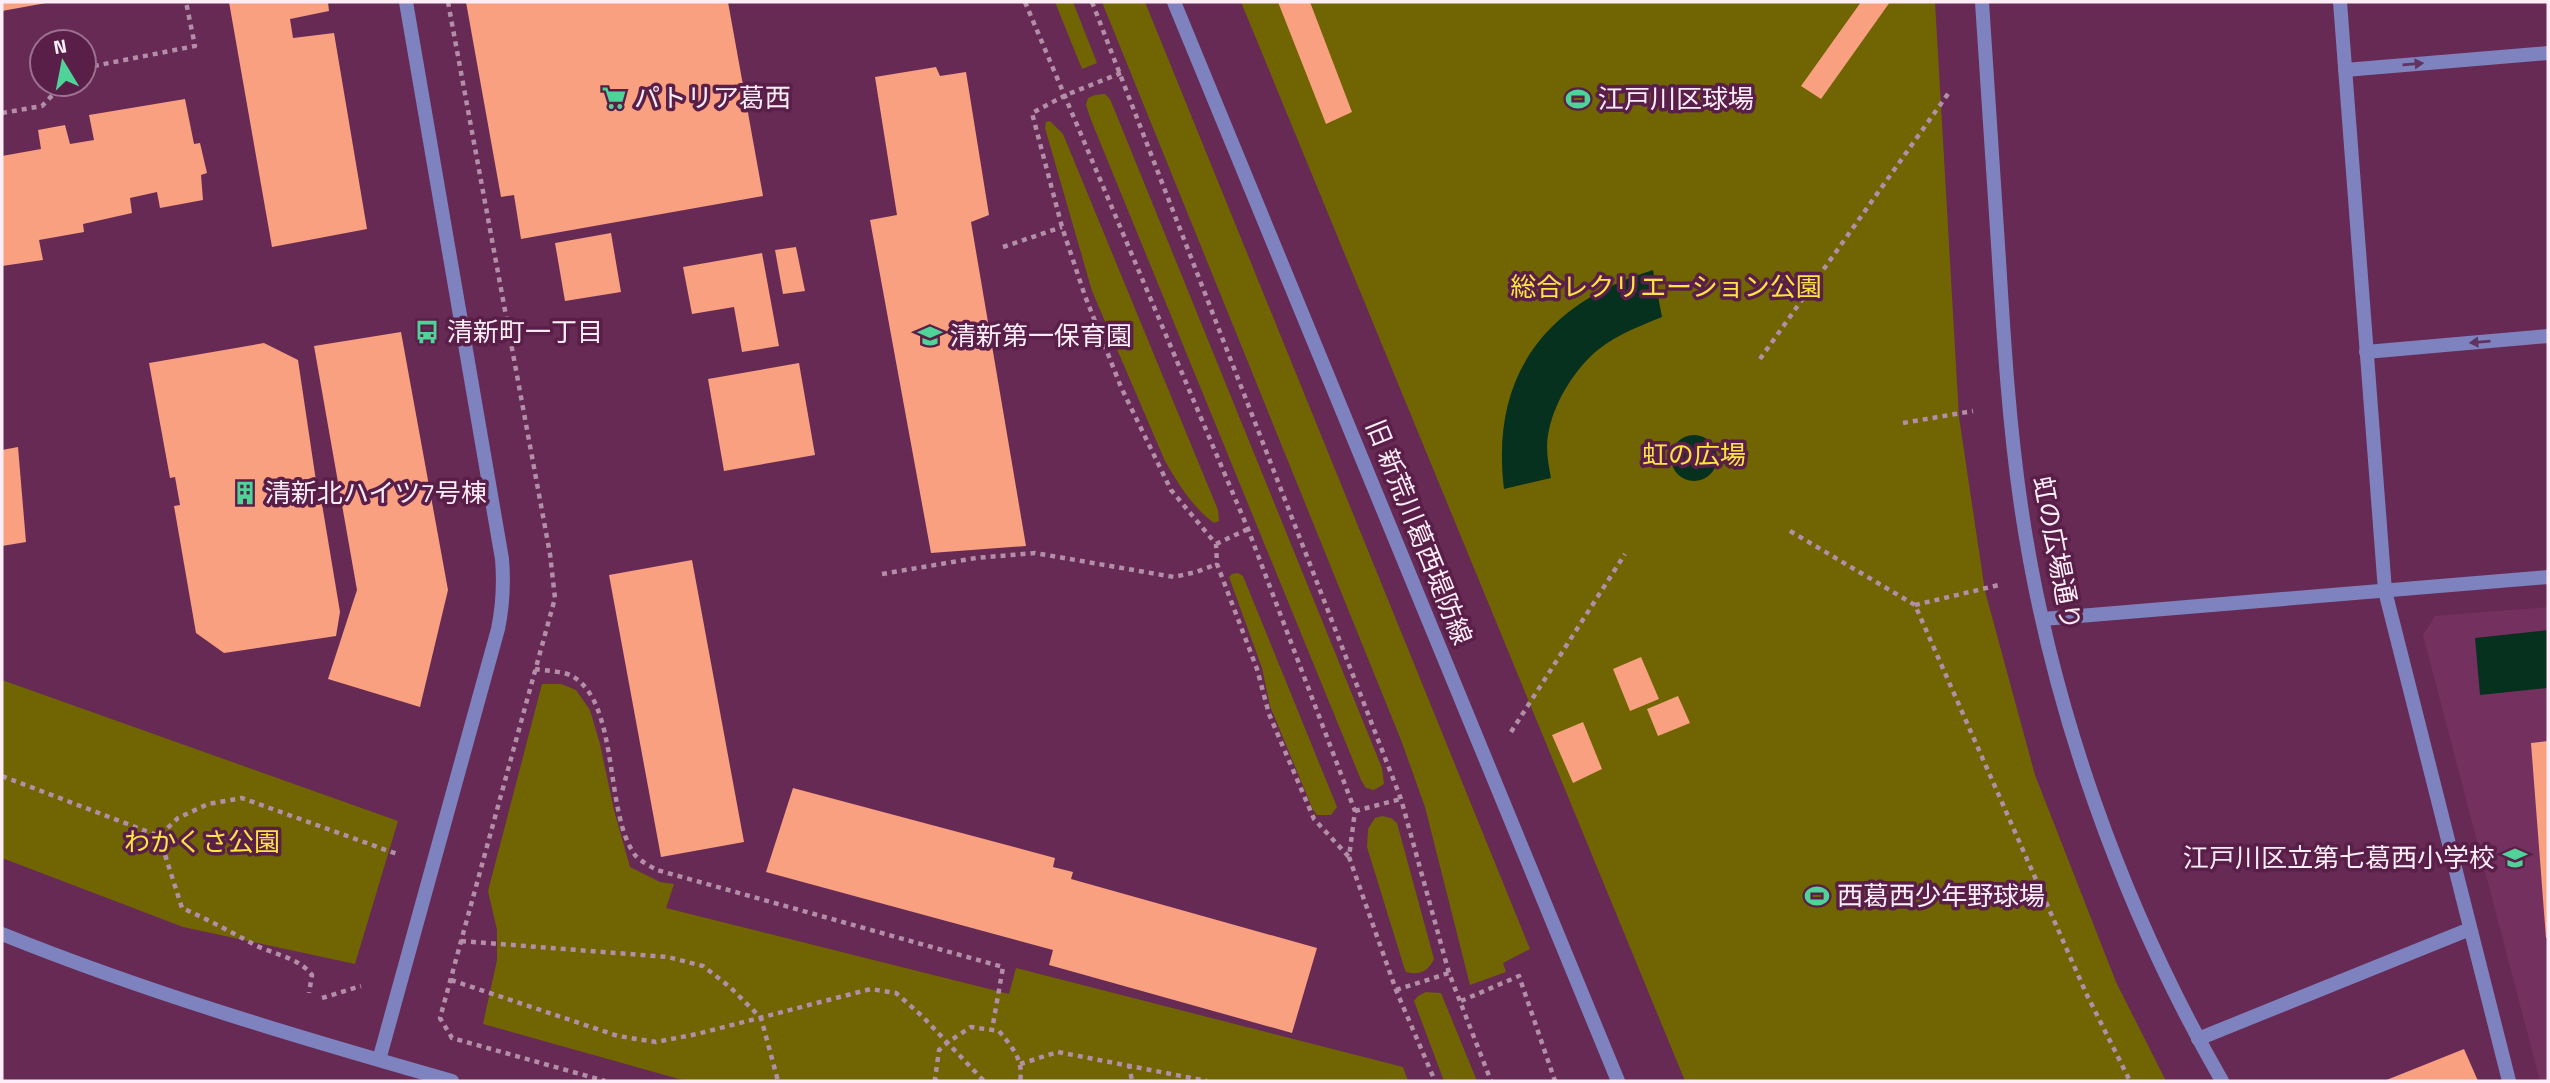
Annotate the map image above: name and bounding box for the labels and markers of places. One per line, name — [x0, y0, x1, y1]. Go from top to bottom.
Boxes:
place label: パトリア葛西 — [634, 78, 791, 117]
place label: 江戸川区球場 — [1598, 79, 1754, 118]
supermarket icon: パトリア葛西 — [600, 84, 628, 112]
sports icon: 江戸川区球場 — [1564, 85, 1592, 113]
place label: 清新町一丁目 — [447, 312, 603, 351]
place label: 清新第一保育園 — [950, 316, 1132, 355]
bus stop icon: 清新町一丁目 — [413, 318, 441, 346]
school or university icon: 清新第一保育園 — [916, 322, 944, 350]
place label: 清新北ハイツ7号棟 — [265, 473, 487, 512]
building icon: 清新北ハイツ7号棟 — [231, 479, 259, 507]
place label: 江戸川区立第七葛西小学校 — [2183, 838, 2495, 877]
school or university icon: 江戸川区立第七葛西小学校 — [2501, 844, 2529, 872]
place label: 西葛西少年野球場 — [1837, 876, 2045, 915]
sports icon: 西葛西少年野球場 — [1803, 882, 1831, 910]

